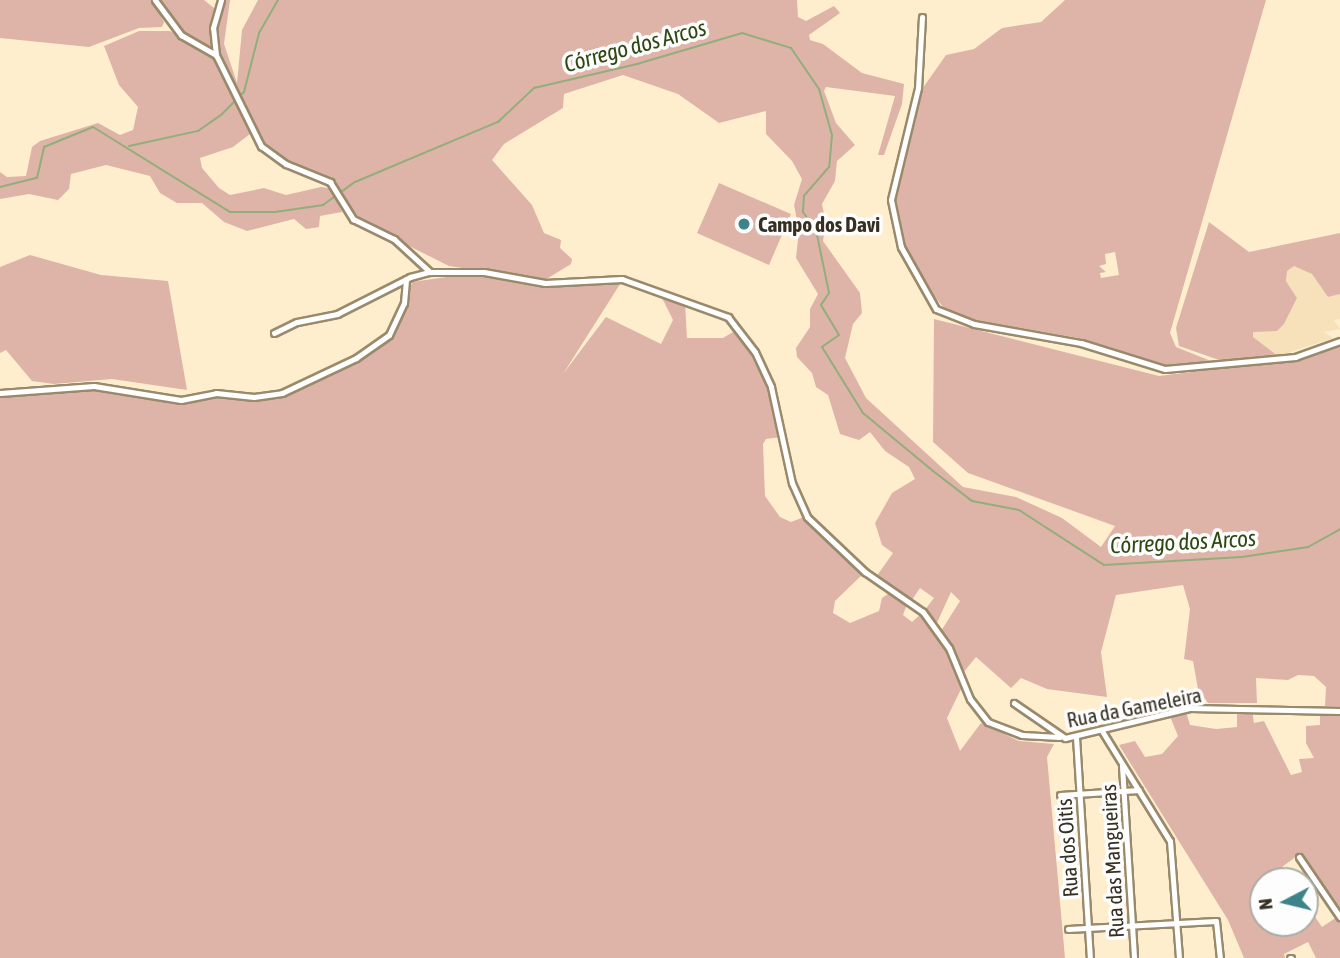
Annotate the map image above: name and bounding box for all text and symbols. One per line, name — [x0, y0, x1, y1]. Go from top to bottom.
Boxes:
water label: Córrego dos Arcos — [561, 14, 709, 78]
place label: Campo dos Davi — [758, 211, 880, 237]
marker: Campo dos Davi — [736, 216, 752, 232]
water label: Córrego dos Arcos — [1109, 524, 1257, 560]
street label: Rua da Gameleira — [1065, 682, 1203, 732]
street label: Rua das Mangueiras — [1095, 784, 1129, 938]
street label: Rua dos Oitis — [1051, 798, 1083, 898]
north arrow — [1249, 867, 1319, 937]
text: N — [1254, 897, 1277, 911]

